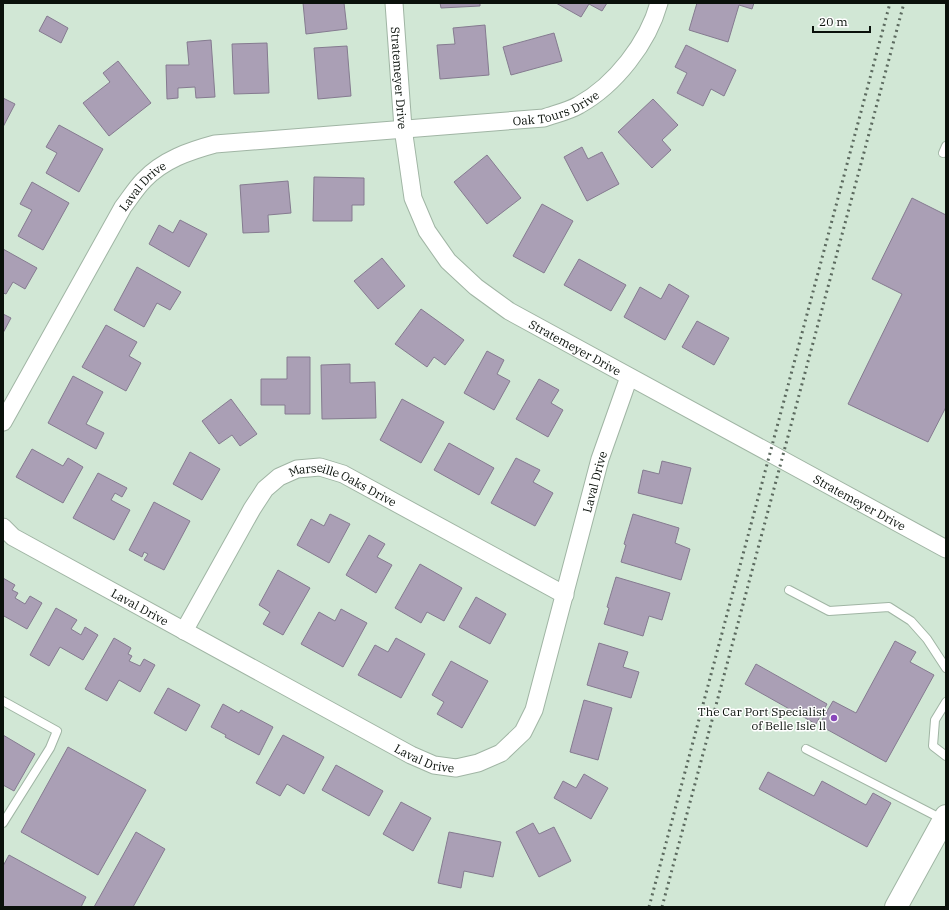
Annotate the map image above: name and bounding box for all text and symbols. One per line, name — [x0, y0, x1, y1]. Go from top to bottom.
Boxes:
scale bar — [813, 8, 870, 34]
text: 20 m — [819, 14, 848, 29]
street label: Stratemeyer Drive — [388, 26, 411, 130]
street label: Oak Tours Drive — [512, 87, 602, 128]
street label: Laval Drive — [115, 157, 168, 214]
street label: Stratemeyer Drive — [527, 316, 624, 378]
street label: Laval Drive — [579, 449, 610, 514]
street label: Marseille Oaks Drive — [286, 459, 399, 509]
street label: Stratemeyer Drive — [811, 471, 909, 533]
street label: Laval Drive — [109, 585, 171, 628]
place label: The Car Port Specialist of Belle Isle ll — [698, 704, 826, 733]
marker: The Car Port Specialist of Belle Isle ll — [829, 713, 839, 723]
street label: Laval Drive — [392, 740, 455, 775]

